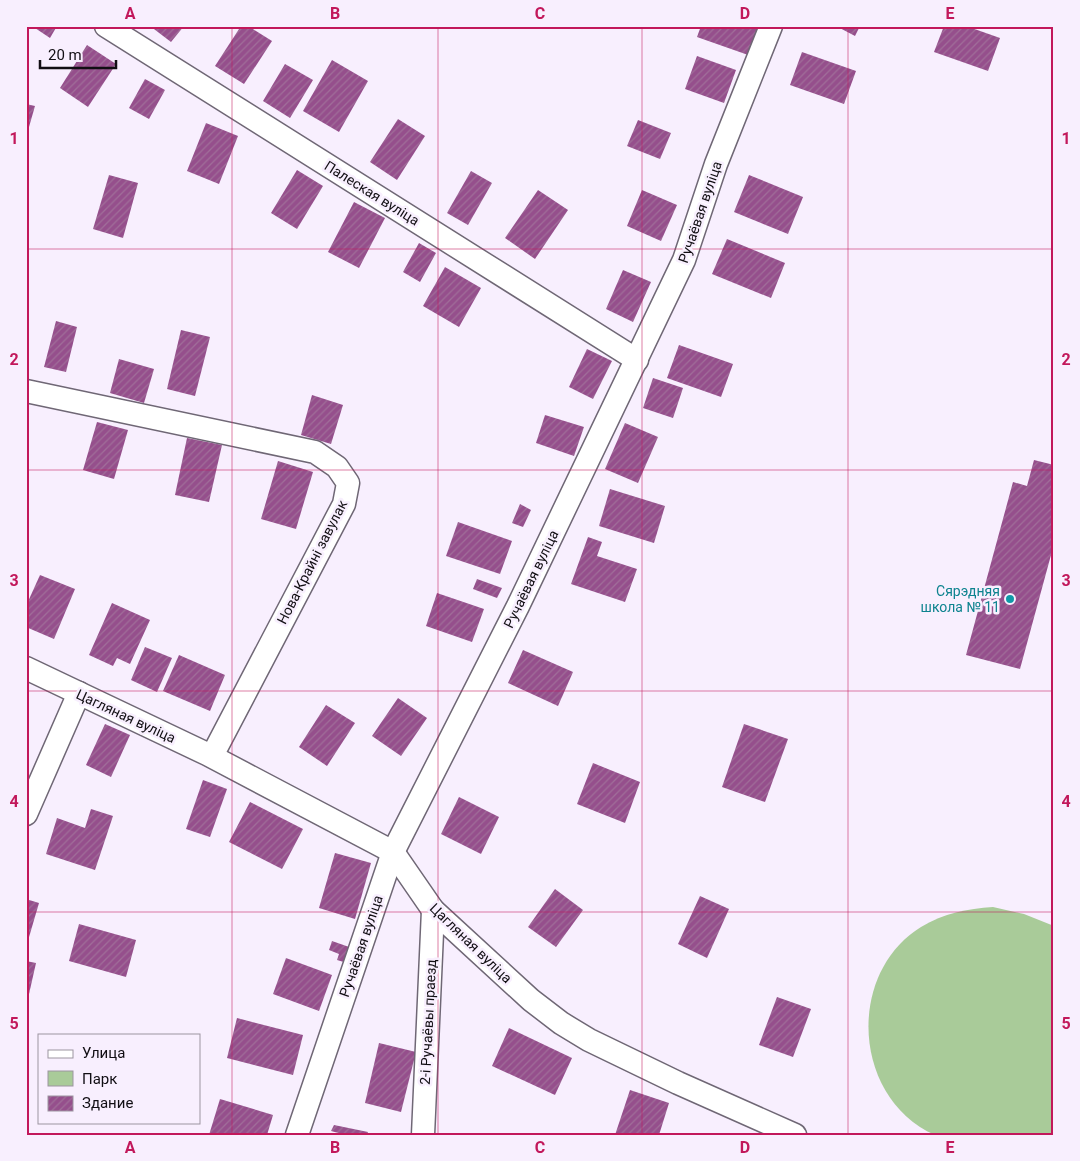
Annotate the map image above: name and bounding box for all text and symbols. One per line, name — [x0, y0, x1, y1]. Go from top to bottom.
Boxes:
text: A — [125, 4, 136, 23]
text: B — [330, 4, 340, 23]
text: C — [535, 4, 545, 23]
text: D — [740, 4, 750, 23]
text: E — [946, 4, 955, 23]
scale bar — [40, 38, 116, 70]
text: 20 m — [48, 46, 82, 64]
text: 1 — [9, 129, 19, 148]
text: 1 — [1061, 129, 1071, 148]
street label: Палеская вуліца — [322, 157, 422, 229]
street label: Ручаёвая вуліца — [675, 159, 725, 265]
text: 2 — [9, 350, 19, 369]
text: 2 — [1061, 350, 1071, 369]
street label: Нова-Крайні завулак — [274, 497, 350, 627]
street label: Ручаёвая вуліца — [500, 528, 562, 630]
text: 3 — [9, 571, 19, 590]
text: 3 — [1061, 571, 1071, 590]
place label: Сярэдняя школа № 11 — [921, 583, 1000, 615]
marker: Сярэдняя школа № 11 — [1004, 593, 1016, 605]
street label: Цагляная вуліца — [74, 686, 178, 746]
text: 4 — [9, 792, 19, 811]
text: 4 — [1061, 792, 1071, 811]
street label: Ручаёвая вуліца — [336, 893, 386, 999]
street label: Цагляная вуліца — [427, 900, 515, 986]
street label: 2-і Ручаёвы праезд — [417, 958, 439, 1085]
text: 5 — [9, 1014, 19, 1033]
text: 5 — [1061, 1014, 1071, 1033]
legend — [38, 1034, 200, 1124]
text: Улица — [82, 1044, 125, 1062]
text: Парк — [82, 1070, 117, 1088]
text: Здание — [82, 1094, 133, 1112]
text: A — [125, 1138, 136, 1157]
text: B — [330, 1138, 340, 1157]
text: C — [535, 1138, 545, 1157]
text: D — [740, 1138, 750, 1157]
text: E — [946, 1138, 955, 1157]

